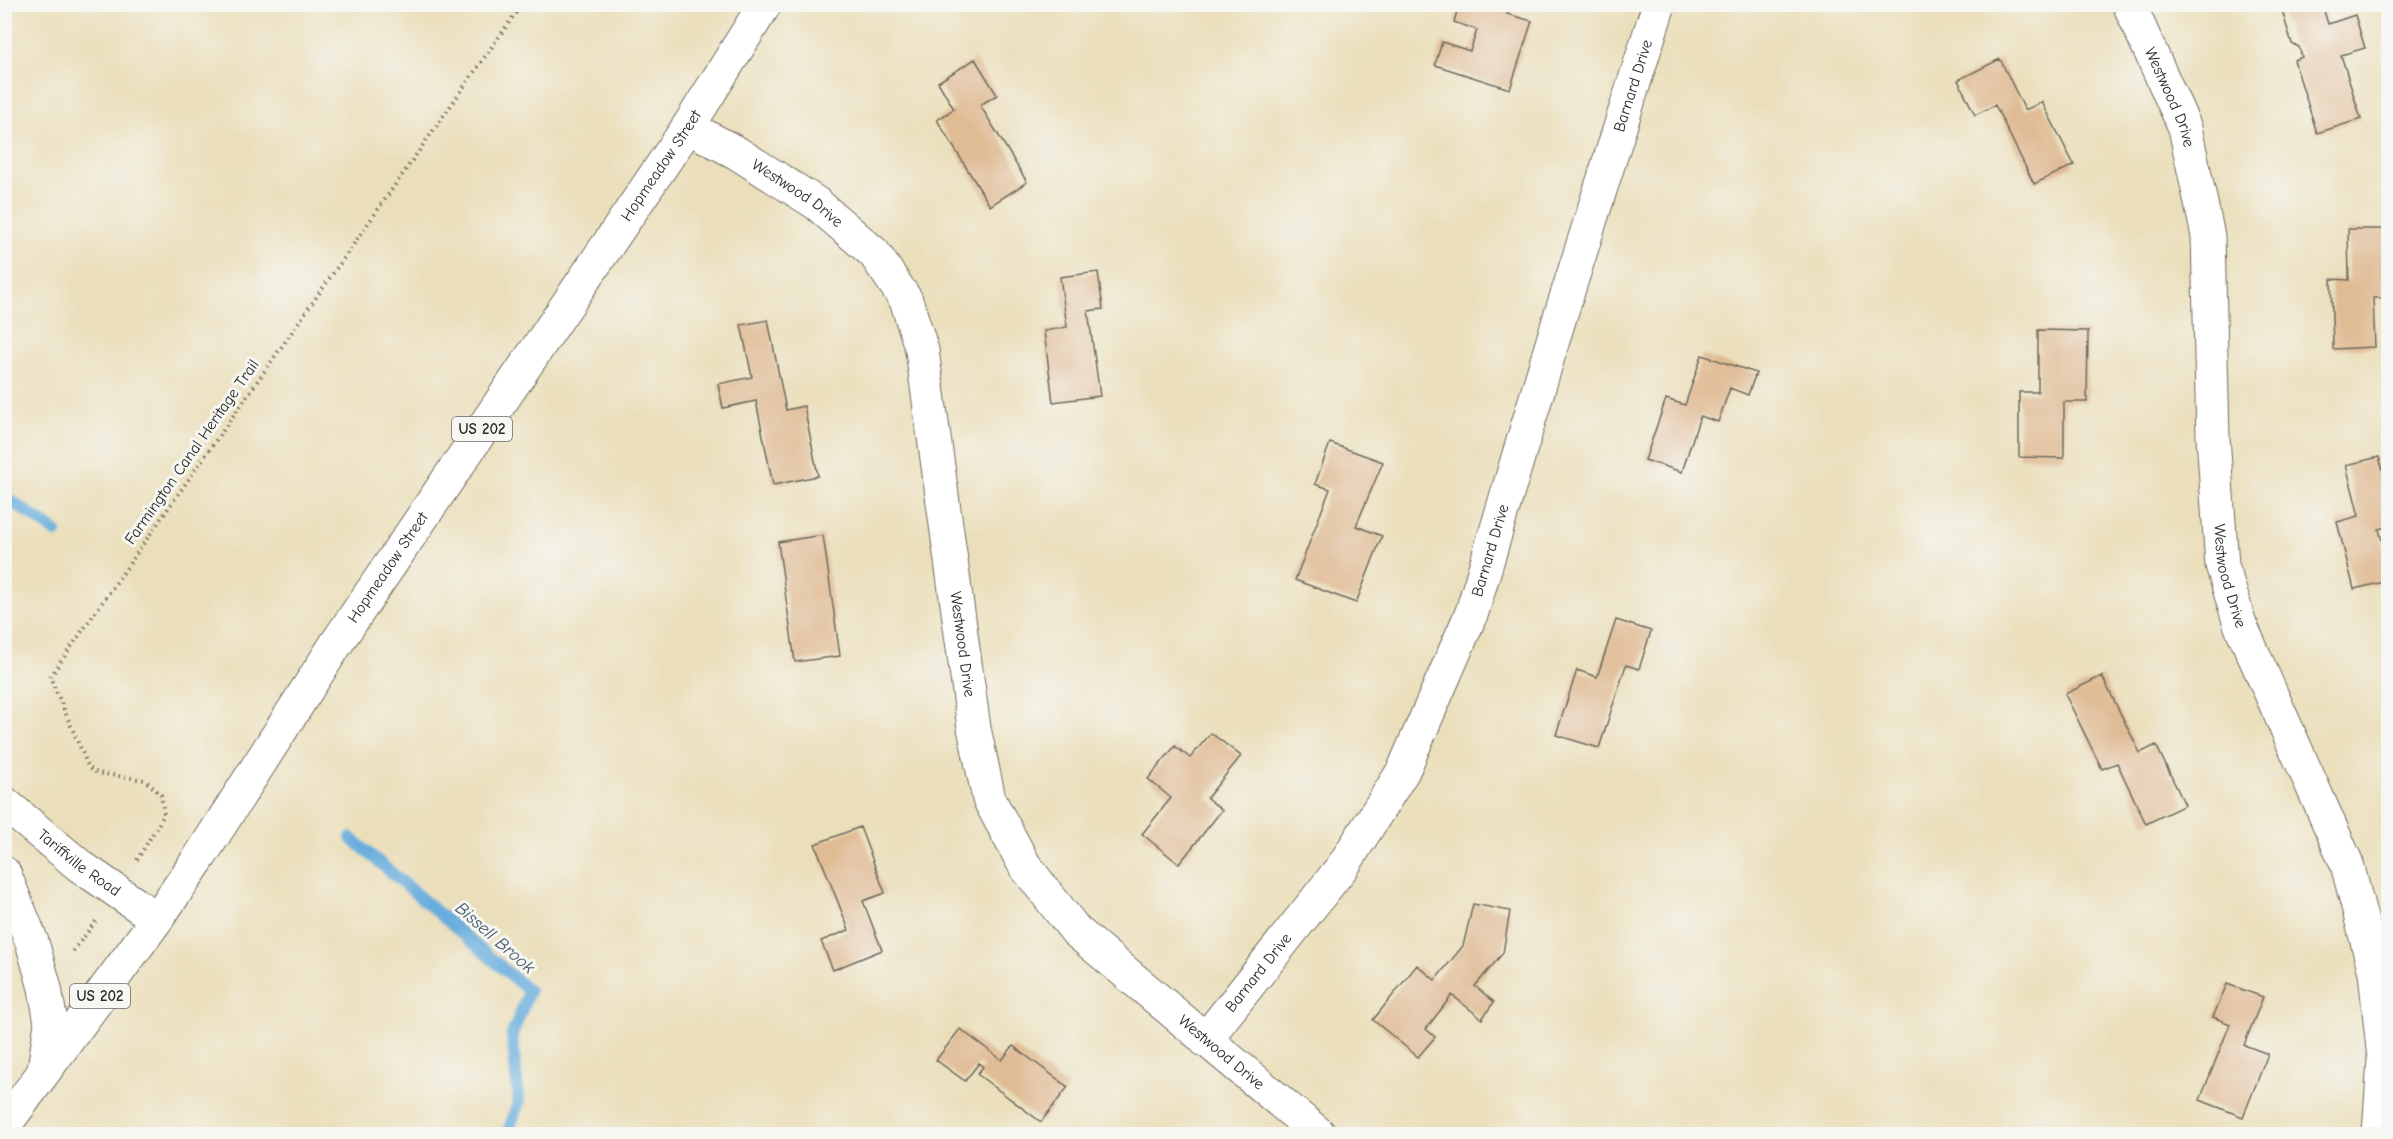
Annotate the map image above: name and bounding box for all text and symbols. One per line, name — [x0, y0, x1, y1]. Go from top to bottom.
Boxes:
street label: Barnard Drive — [1610, 37, 1656, 134]
street label: Westwood Drive — [2141, 45, 2198, 149]
street label: Hopmeadow Street — [618, 107, 705, 225]
street label: Westwood Drive — [748, 156, 846, 231]
street label: Farmington Canal Heritage Trail — [121, 356, 263, 548]
road number: US 202 — [452, 417, 512, 441]
street label: Barnard Drive — [1468, 502, 1513, 599]
street label: Hopmeadow Street — [344, 508, 432, 626]
street label: Westwood Drive — [2210, 523, 2250, 630]
street label: Westwood Drive — [946, 590, 979, 698]
street label: Tariffville Road — [34, 826, 124, 900]
water label: Bissell Brook — [451, 898, 539, 978]
street label: Barnard Drive — [1222, 929, 1295, 1016]
road number: US 202 — [70, 984, 130, 1008]
street label: Westwood Drive — [1175, 1011, 1268, 1093]

